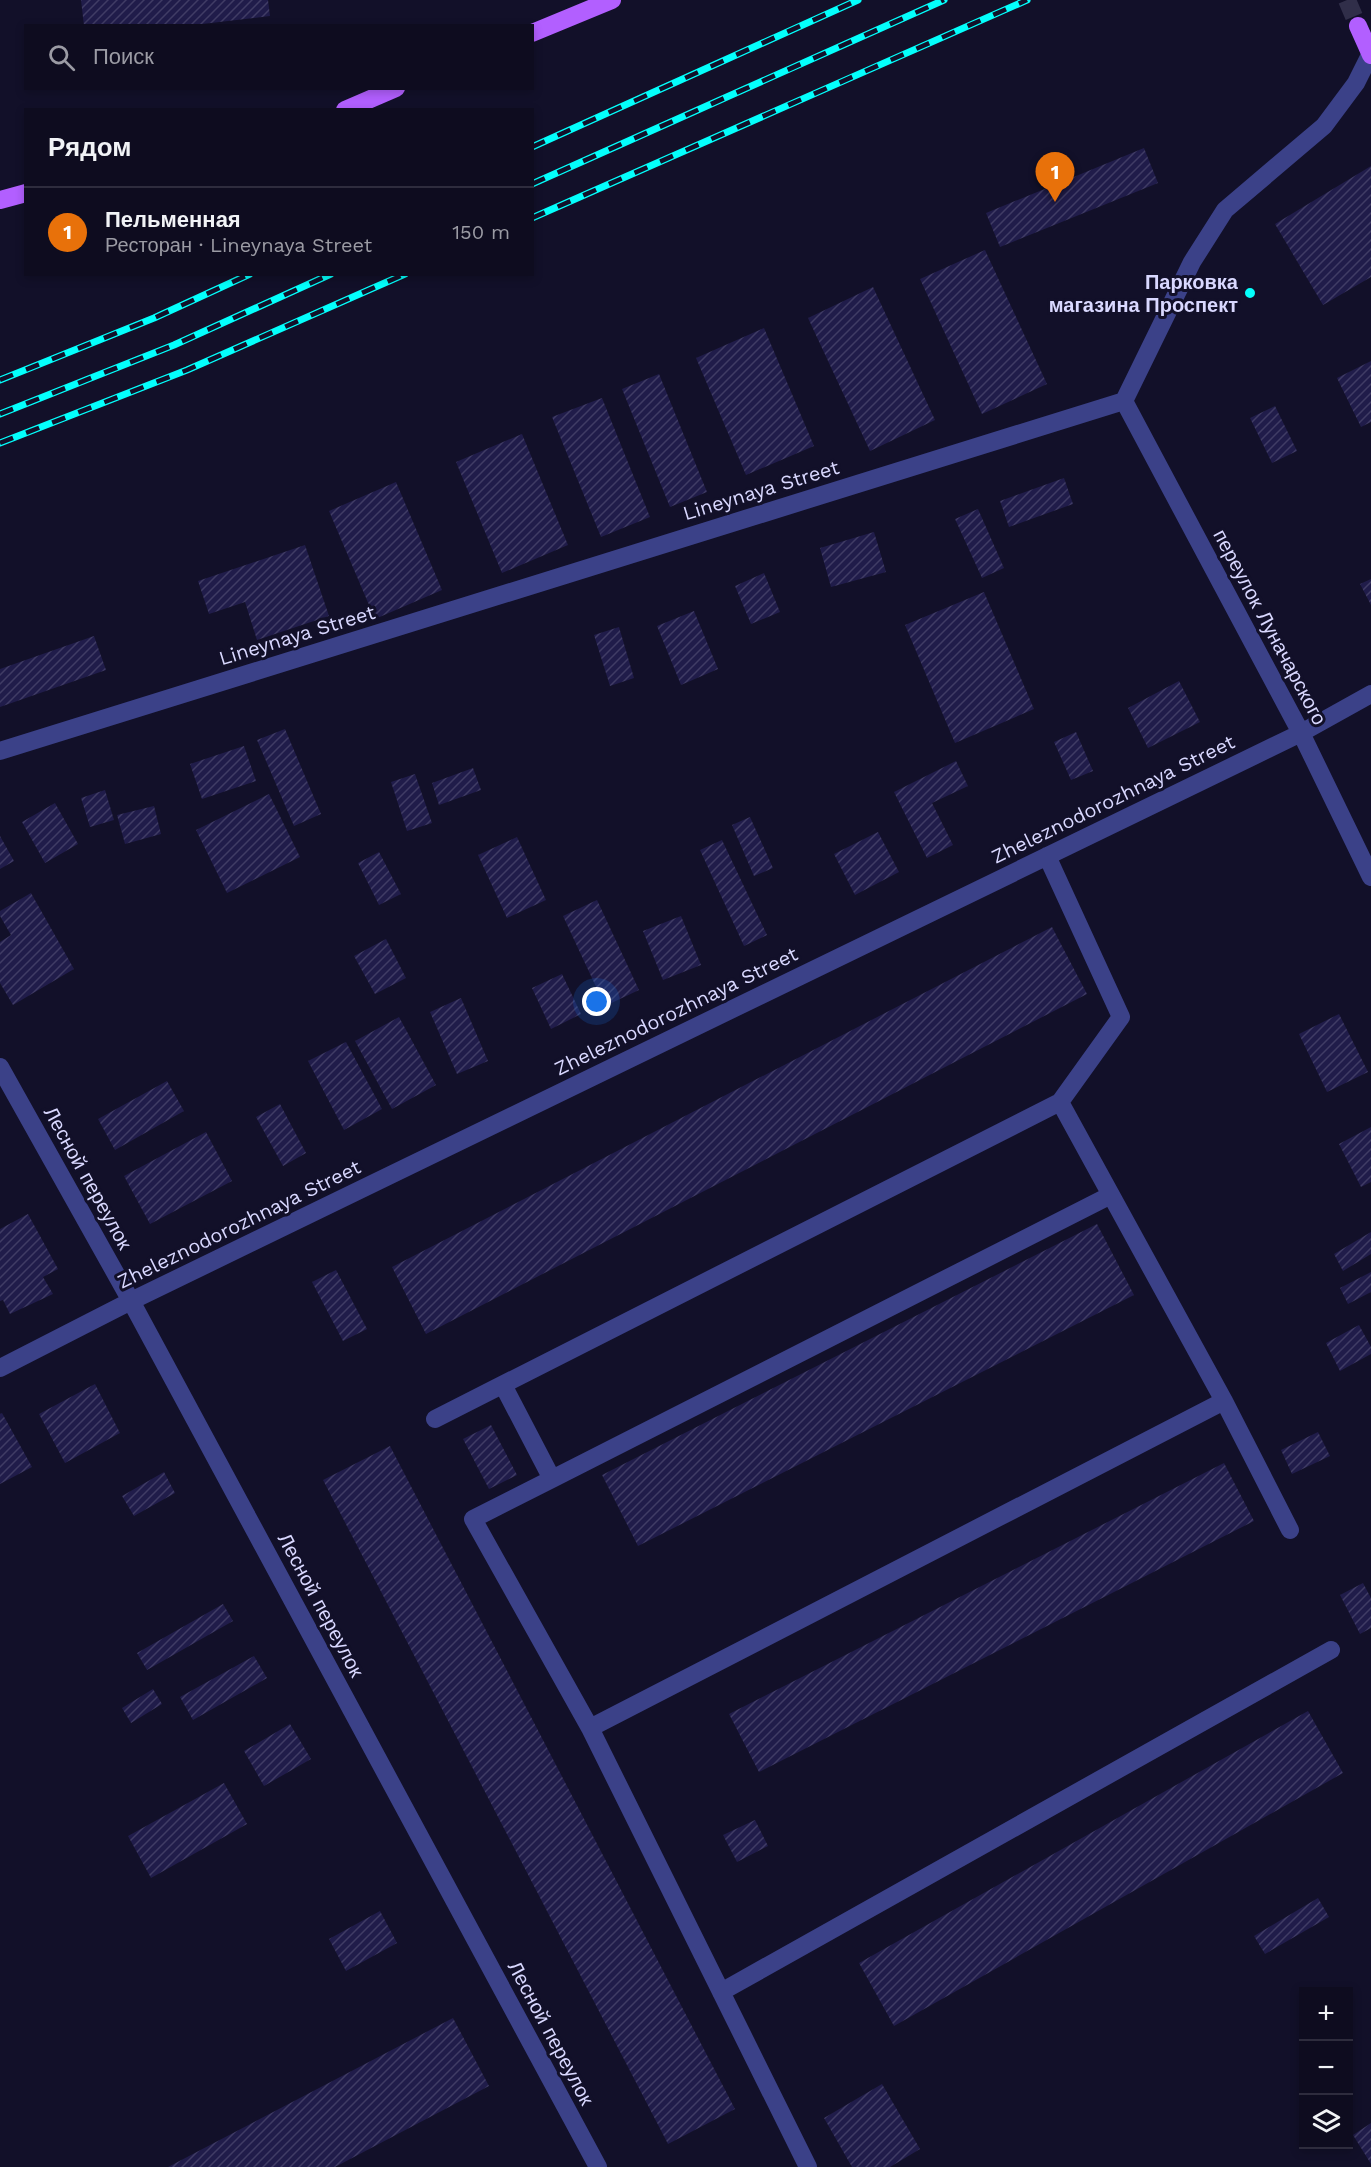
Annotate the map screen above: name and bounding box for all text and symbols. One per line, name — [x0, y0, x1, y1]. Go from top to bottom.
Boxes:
search box — [24, 24, 534, 90]
icon: search — [45, 41, 78, 74]
text: Поиск — [93, 44, 154, 69]
text: Рядом — [48, 132, 131, 162]
pin: 1 — [1036, 152, 1074, 202]
text: Пельменная — [105, 207, 241, 232]
text: 1 — [63, 220, 72, 244]
text: 150 m — [452, 220, 510, 244]
text: Ресторан · Lineynaya Street — [105, 233, 372, 257]
place label: Парковка магазина Проспект — [1049, 270, 1239, 317]
marker: Парковка магазина Проспект — [1243, 286, 1257, 300]
street label: Lineynaya Street — [680, 455, 843, 525]
street label: переулок Луначарского — [1208, 525, 1332, 729]
street label: Lineynaya Street — [216, 600, 379, 670]
street label: Zheleznodorozhnaya Street — [987, 729, 1239, 868]
street label: Zheleznodorozhnaya Street — [550, 941, 802, 1080]
your location — [582, 987, 611, 1016]
street label: Лесной переулок — [39, 1102, 137, 1254]
street label: Zheleznodorozhnaya Street — [113, 1154, 365, 1293]
street label: Лесной переулок — [273, 1529, 369, 1681]
street label: Лесной переулок — [503, 1957, 599, 2109]
map controls — [1299, 1987, 1353, 2149]
button: + — [1299, 1987, 1353, 2041]
button: − — [1299, 2041, 1353, 2095]
button: layers — [1299, 2095, 1353, 2149]

